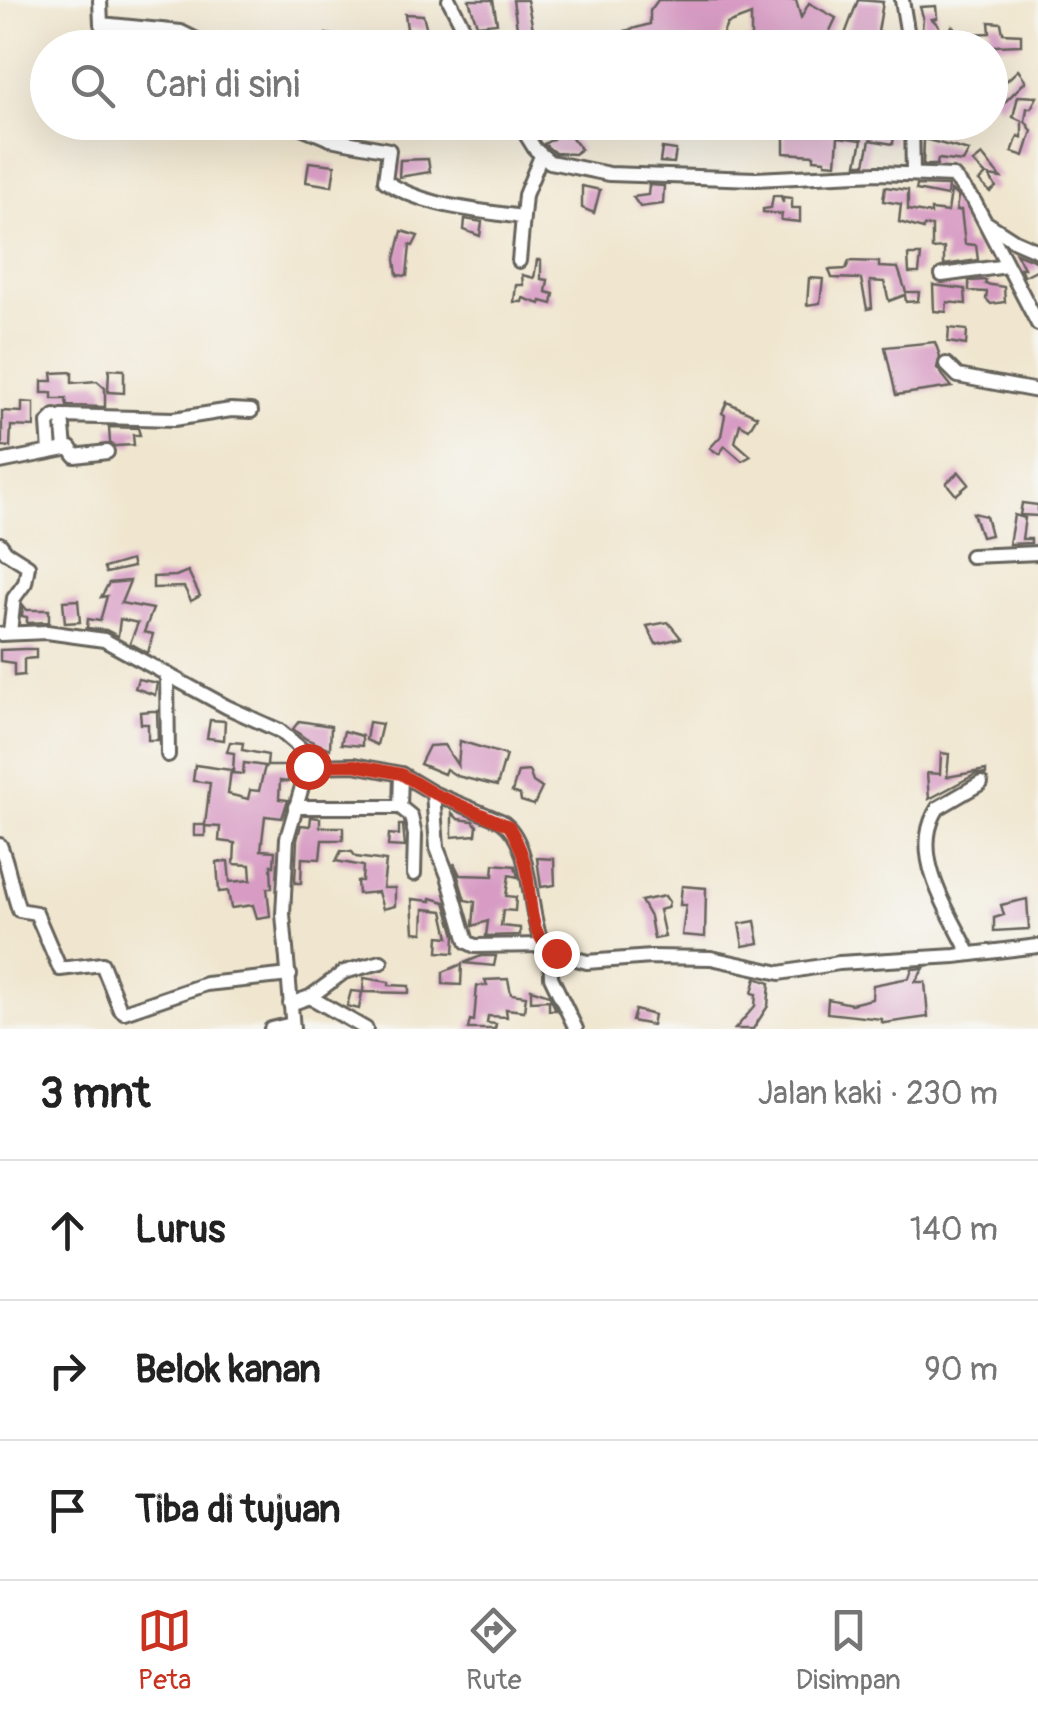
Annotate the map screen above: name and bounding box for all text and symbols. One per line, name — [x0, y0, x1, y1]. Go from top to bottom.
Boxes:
search box — [30, 30, 1008, 140]
icon: search — [65, 58, 120, 113]
text: Cari di sini — [145, 61, 300, 109]
route start — [286, 744, 332, 790]
route end — [534, 931, 580, 977]
text: 3 mnt — [40, 1068, 150, 1120]
text: Jalan kaki · 230 m — [758, 1074, 998, 1114]
icon: ahead — [40, 1203, 95, 1258]
text: Lurus — [135, 1206, 225, 1254]
text: 140 m — [910, 1210, 998, 1250]
icon: right — [40, 1343, 95, 1398]
text: Belok kanan — [135, 1346, 321, 1394]
text: 90 m — [924, 1350, 998, 1390]
icon: arrive — [40, 1483, 95, 1538]
text: Tiba di tujuan — [135, 1486, 341, 1534]
tab: Peta — [137, 1603, 192, 1698]
tab: Rute — [466, 1603, 521, 1698]
tab: Disimpan — [795, 1603, 901, 1698]

